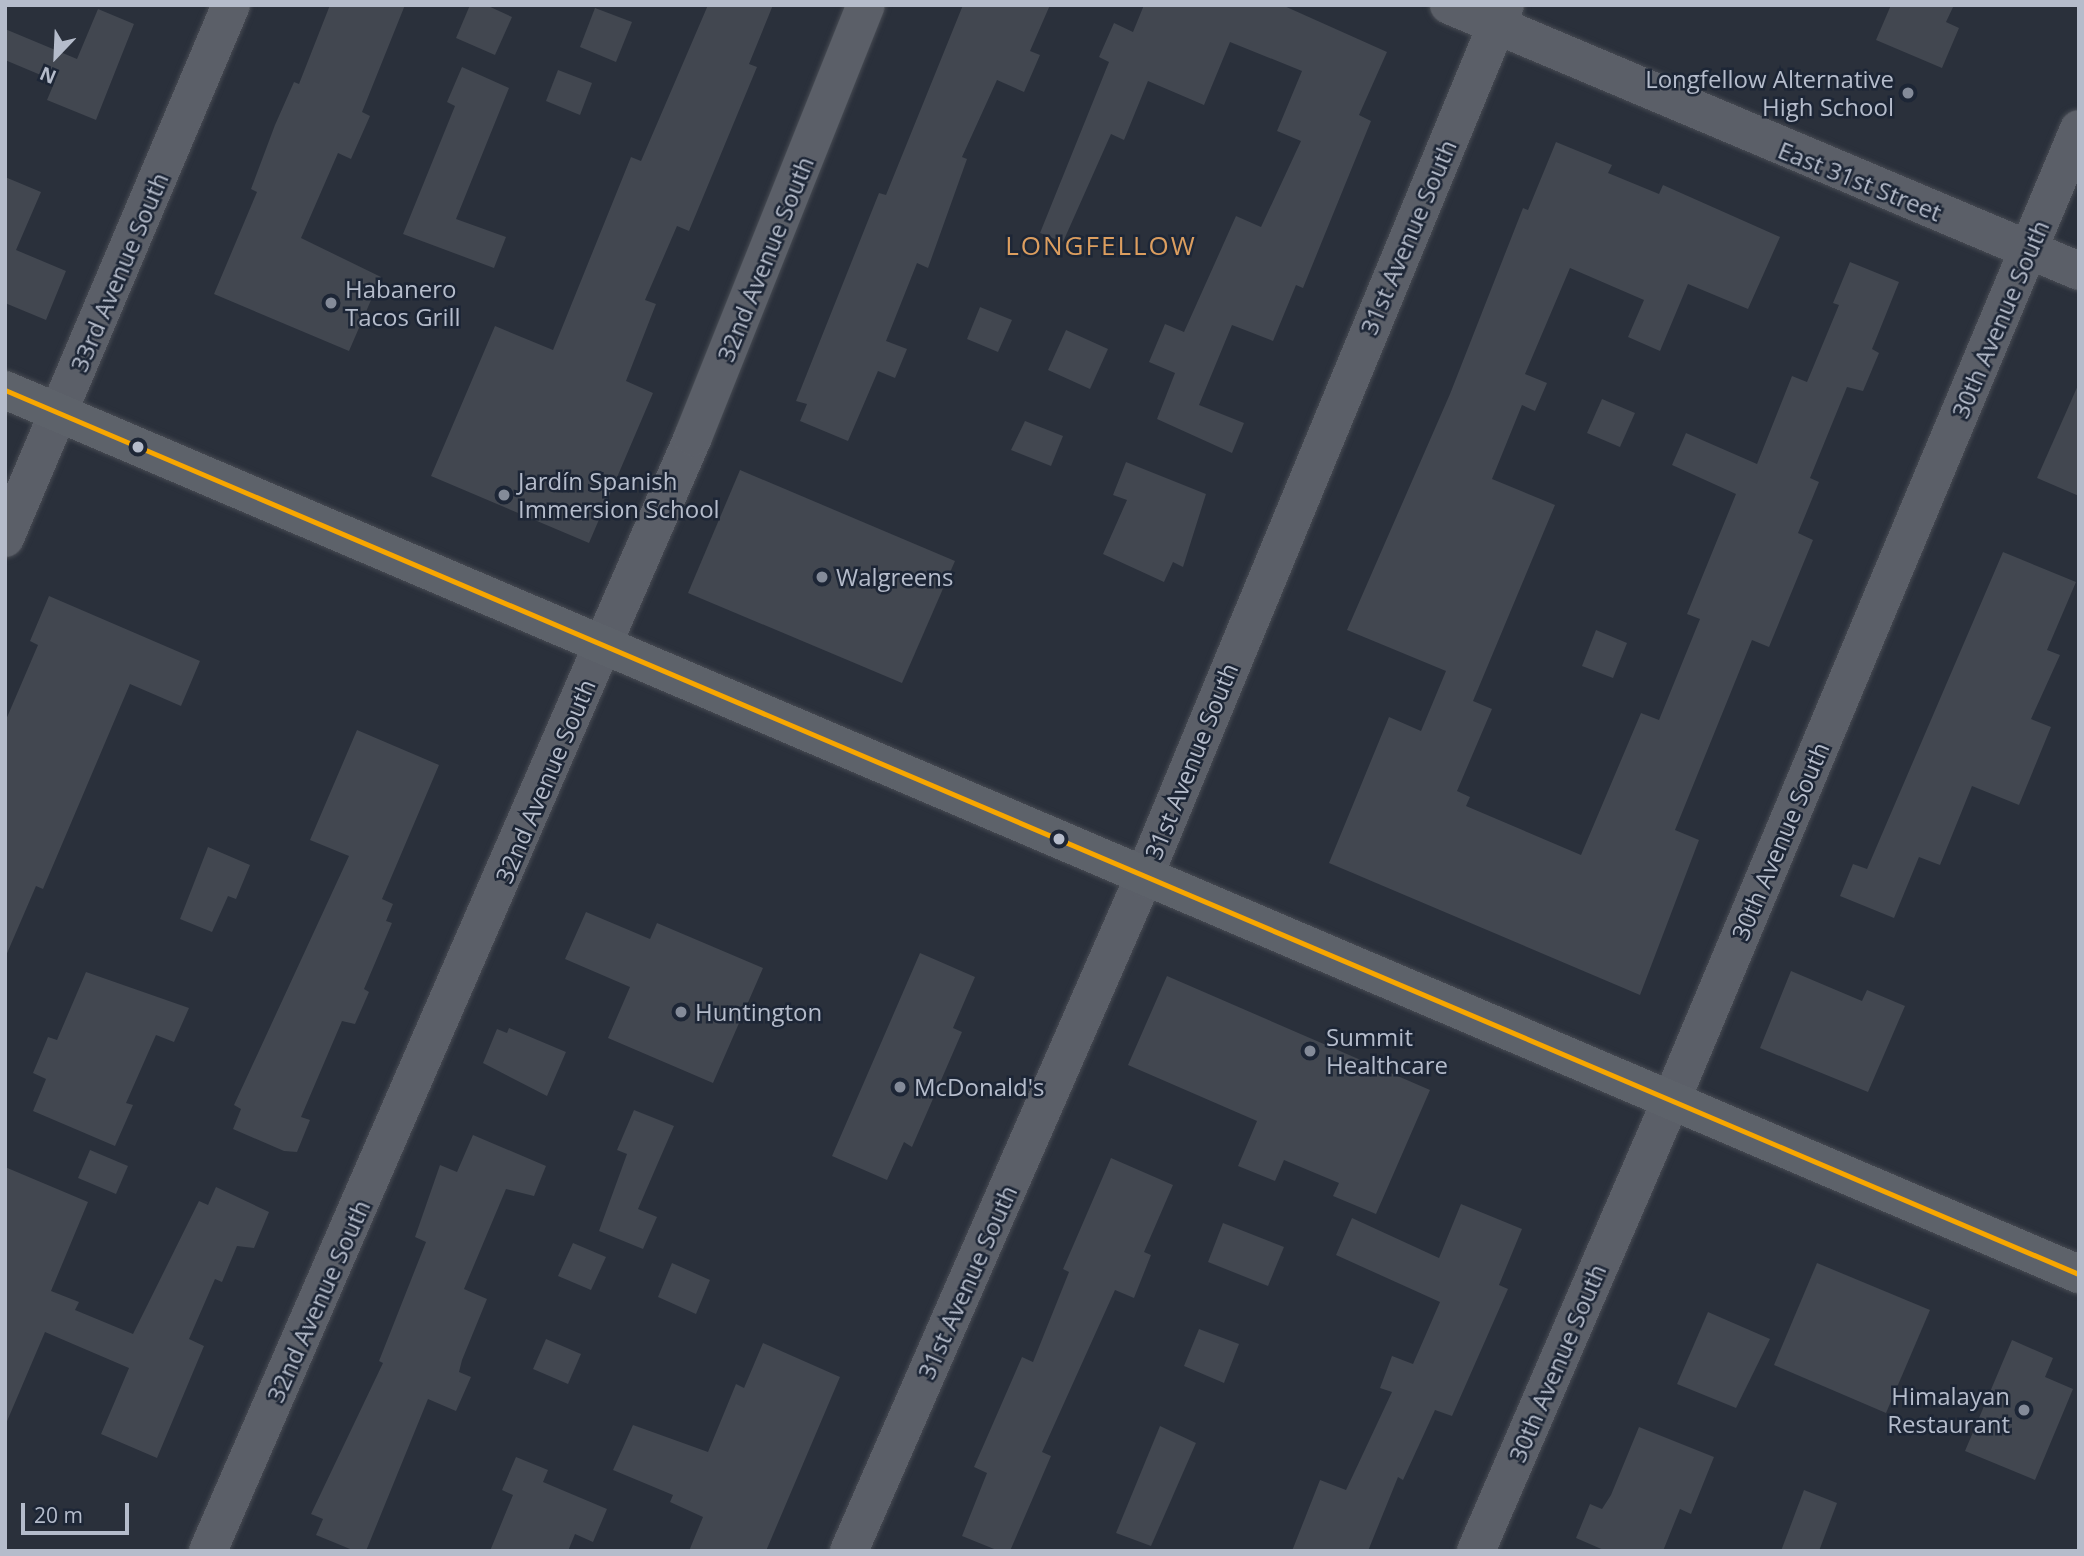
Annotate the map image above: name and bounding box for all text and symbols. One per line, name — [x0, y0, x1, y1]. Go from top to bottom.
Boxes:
north arrow — [21, 21, 91, 91]
text: N — [36, 60, 60, 90]
place label: Longfellow Alternative High School — [1645, 65, 1894, 121]
marker: Longfellow Alternative High School — [1900, 85, 1916, 101]
street label: 31st Avenue South — [1354, 135, 1462, 339]
street label: East 31st Street — [1774, 135, 1946, 227]
street label: 32nd Avenue South — [711, 152, 819, 366]
street label: 33rd Avenue South — [64, 168, 174, 376]
street label: 30th Avenue South — [1945, 216, 2055, 422]
district label: LONGFELLOW — [1006, 230, 1196, 262]
place label: Habanero Tacos Grill — [345, 275, 461, 331]
marker: Habanero Tacos Grill — [323, 295, 339, 311]
unlabelled marker — [131, 440, 145, 454]
place label: Jardín Spanish Immersion School — [518, 467, 720, 523]
marker: Jardín Spanish Immersion School — [496, 487, 512, 503]
place label: Walgreens — [836, 563, 954, 591]
marker: Walgreens — [814, 569, 830, 585]
street label: 31st Avenue South — [1138, 659, 1244, 863]
street label: 32nd Avenue South — [489, 675, 601, 887]
street label: 30th Avenue South — [1725, 738, 1835, 944]
unlabelled marker — [1052, 832, 1066, 846]
place label: Huntington — [695, 998, 822, 1026]
marker: Huntington — [673, 1004, 689, 1020]
place label: Summit Healthcare — [1326, 1023, 1448, 1079]
marker: Summit Healthcare — [1300, 1041, 1320, 1061]
place label: McDonald's — [914, 1073, 1044, 1101]
marker: McDonald's — [892, 1079, 908, 1095]
street label: 31st Avenue South — [911, 1181, 1023, 1383]
street label: 32nd Avenue South — [260, 1195, 376, 1407]
street label: 30th Avenue South — [1502, 1260, 1612, 1466]
place label: Himalayan Restaurant — [1887, 1382, 2010, 1438]
marker: Himalayan Restaurant — [2016, 1402, 2032, 1418]
scale bar — [24, 1490, 133, 1534]
text: 20 m — [34, 1501, 83, 1529]

